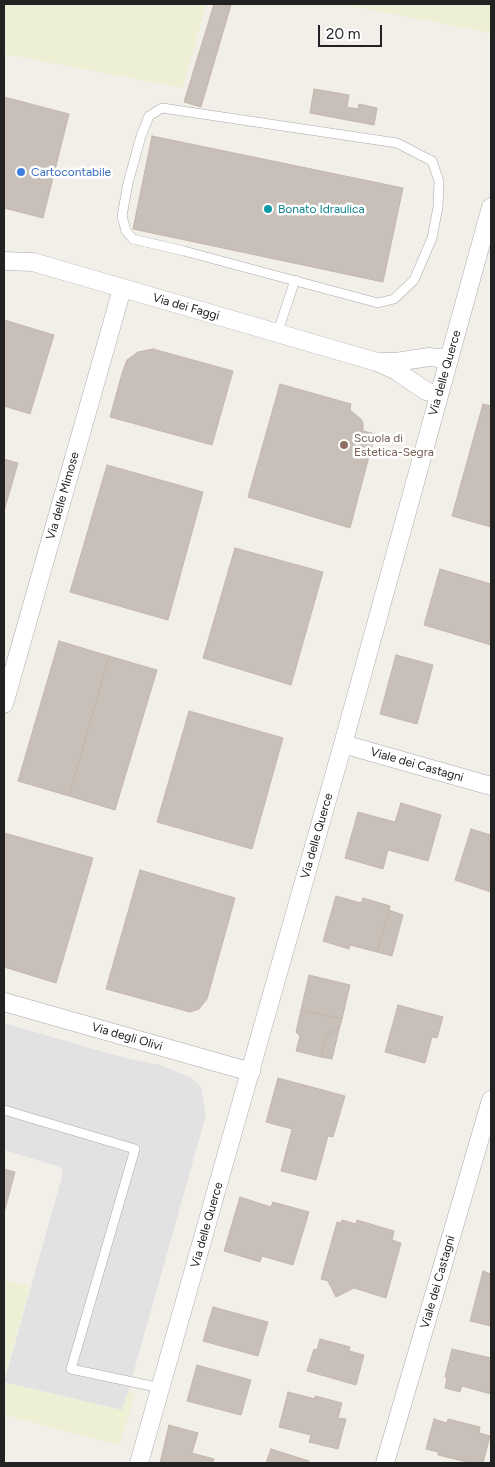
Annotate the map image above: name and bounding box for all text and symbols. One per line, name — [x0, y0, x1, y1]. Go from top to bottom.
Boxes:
scale bar — [320, 15, 384, 47]
text: 20 m — [326, 25, 360, 43]
place label: Cartocontabile — [31, 165, 111, 179]
marker: Cartocontabile — [15, 166, 27, 178]
place label: Bonato Idraulica — [278, 202, 365, 216]
marker: Bonato Idraulica — [262, 203, 274, 215]
street label: Via dei Faggi — [151, 291, 221, 323]
street label: Via delle Querce — [426, 329, 464, 417]
place label: Scuola di Estetica-Segra — [354, 431, 434, 459]
marker: Scuola di Estetica-Segra — [338, 439, 350, 451]
street label: Via delle Mimose — [44, 450, 82, 542]
street label: Viale dei Castagni — [369, 745, 465, 785]
street label: Via delle Querce — [298, 792, 336, 880]
street label: Via degli Olivi — [90, 1020, 164, 1054]
street label: Via delle Querce — [188, 1181, 226, 1269]
street label: Viale dei Castagni — [418, 1234, 458, 1330]

